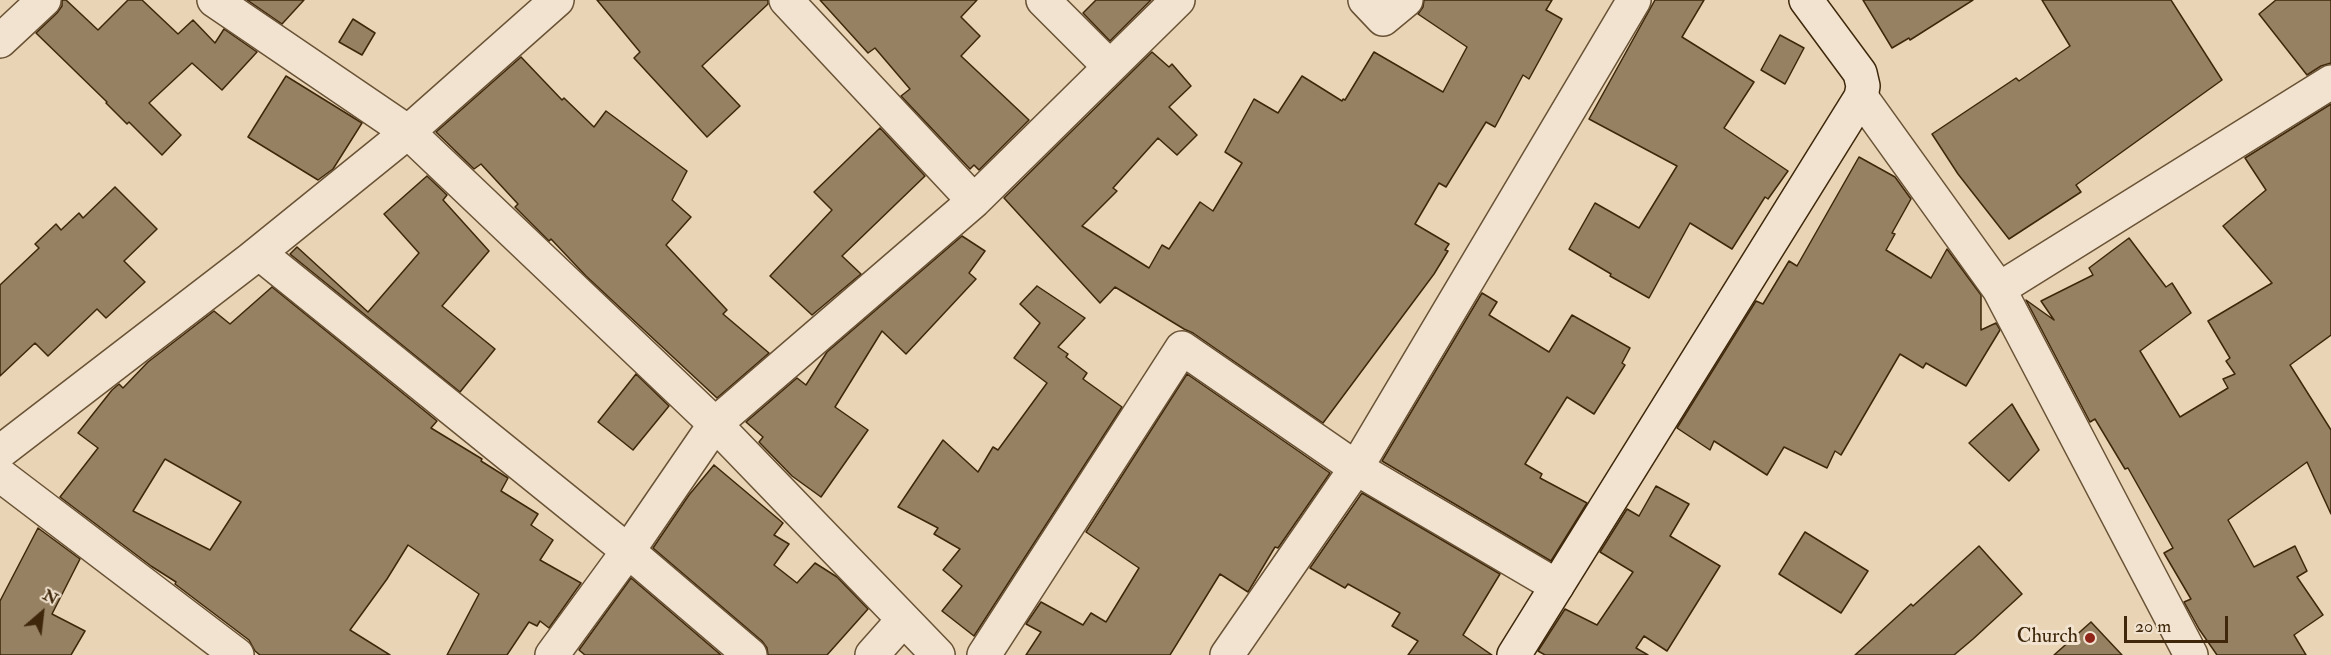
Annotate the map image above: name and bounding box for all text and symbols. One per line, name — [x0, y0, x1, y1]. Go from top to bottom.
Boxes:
north arrow — [12, 583, 72, 643]
text: N — [39, 585, 61, 609]
scale bar — [2127, 604, 2230, 642]
text: 20 m — [2135, 615, 2171, 638]
place label: Church — [2017, 626, 2078, 650]
marker: Church — [2083, 631, 2097, 645]

